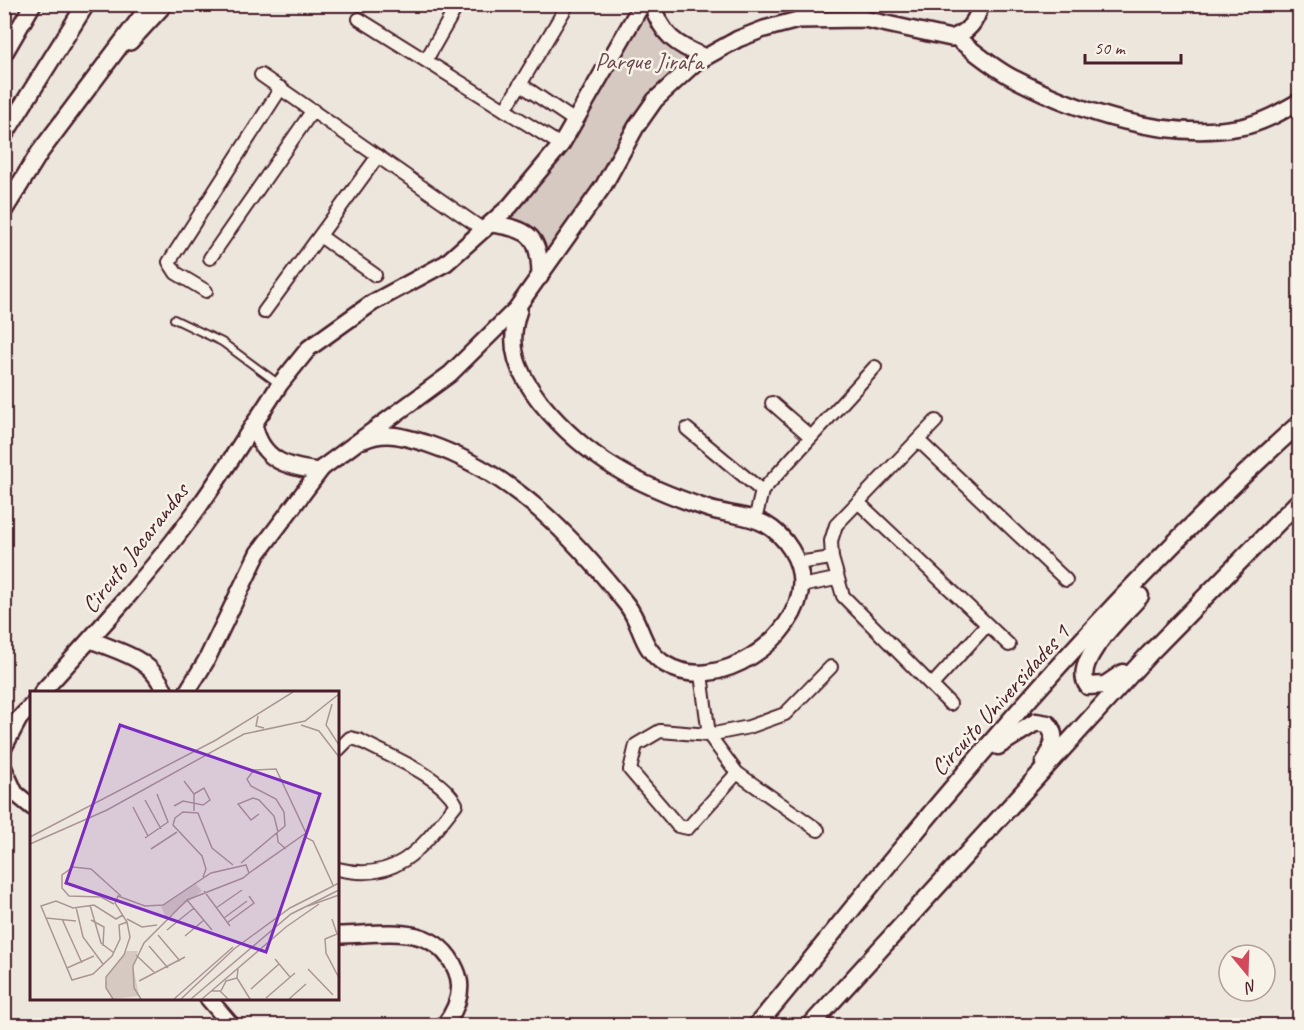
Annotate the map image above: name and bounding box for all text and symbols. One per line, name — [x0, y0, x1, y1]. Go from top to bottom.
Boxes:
scale bar — [1085, 27, 1181, 65]
text: 50 m — [1094, 37, 1127, 59]
park label: Parque Jirafa — [595, 46, 705, 76]
street label: Circuto Jacarandas — [75, 475, 196, 619]
street label: Circuito Universidades 1 — [924, 617, 1077, 782]
inset map — [30, 691, 339, 1000]
north arrow — [1217, 943, 1277, 1003]
text: N — [1241, 975, 1259, 998]

